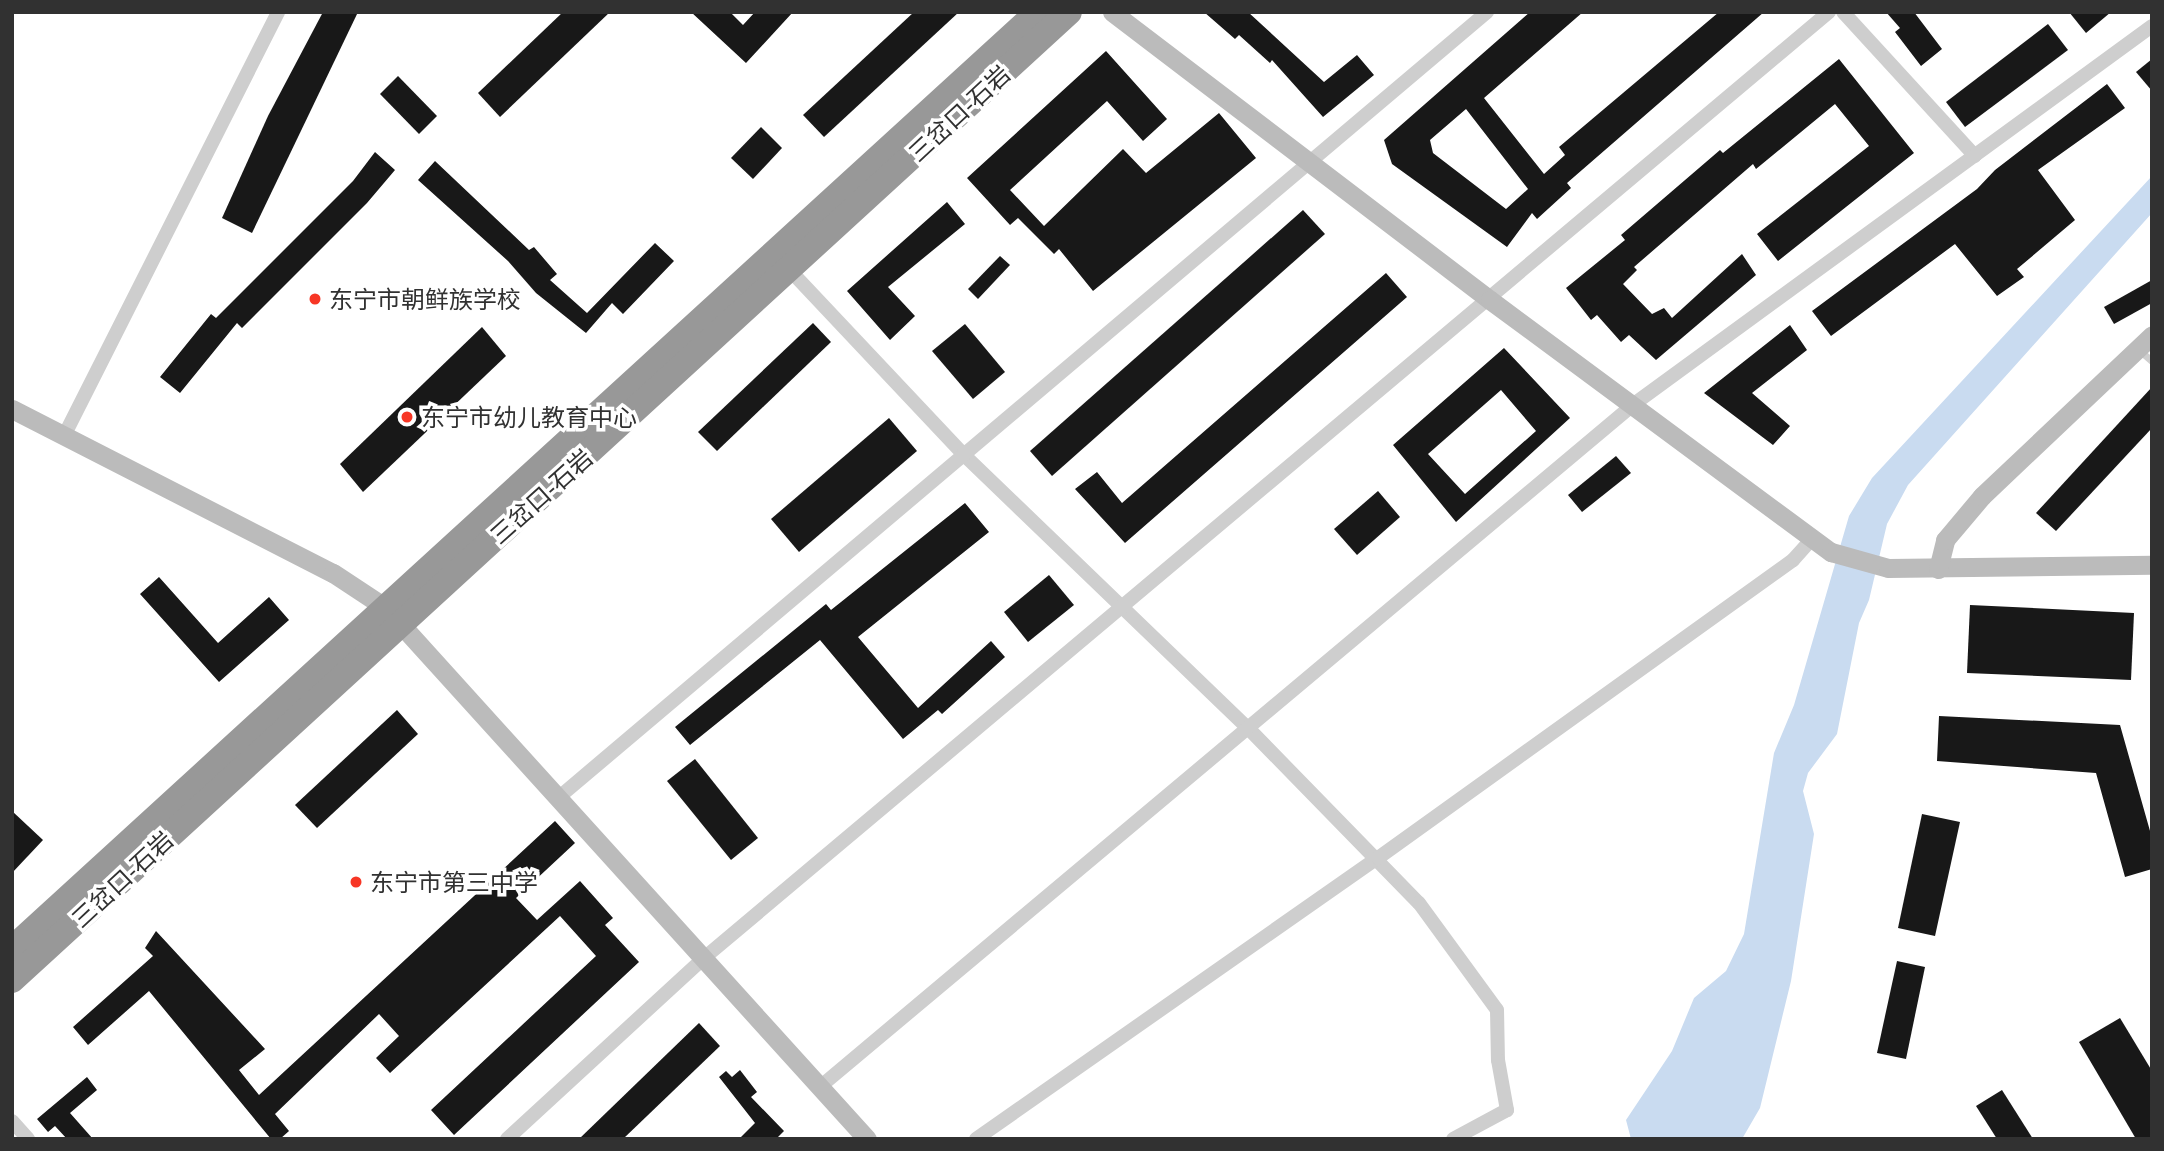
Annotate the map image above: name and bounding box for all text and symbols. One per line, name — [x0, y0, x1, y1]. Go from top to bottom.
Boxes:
street label: 三岔口-石岩 — [902, 59, 1016, 167]
place label: 东宁市朝鲜族学校 — [329, 285, 521, 313]
marker: 东宁市朝鲜族学校 — [307, 291, 323, 307]
place label: 东宁市幼儿教育中心 — [421, 403, 637, 431]
marker: 东宁市幼儿教育中心 — [399, 409, 415, 425]
street label: 三岔口-石岩 — [484, 443, 598, 549]
street label: 三岔口-石岩 — [65, 825, 179, 933]
place label: 东宁市第三中学 — [370, 868, 538, 896]
marker: 东宁市第三中学 — [348, 874, 364, 890]

